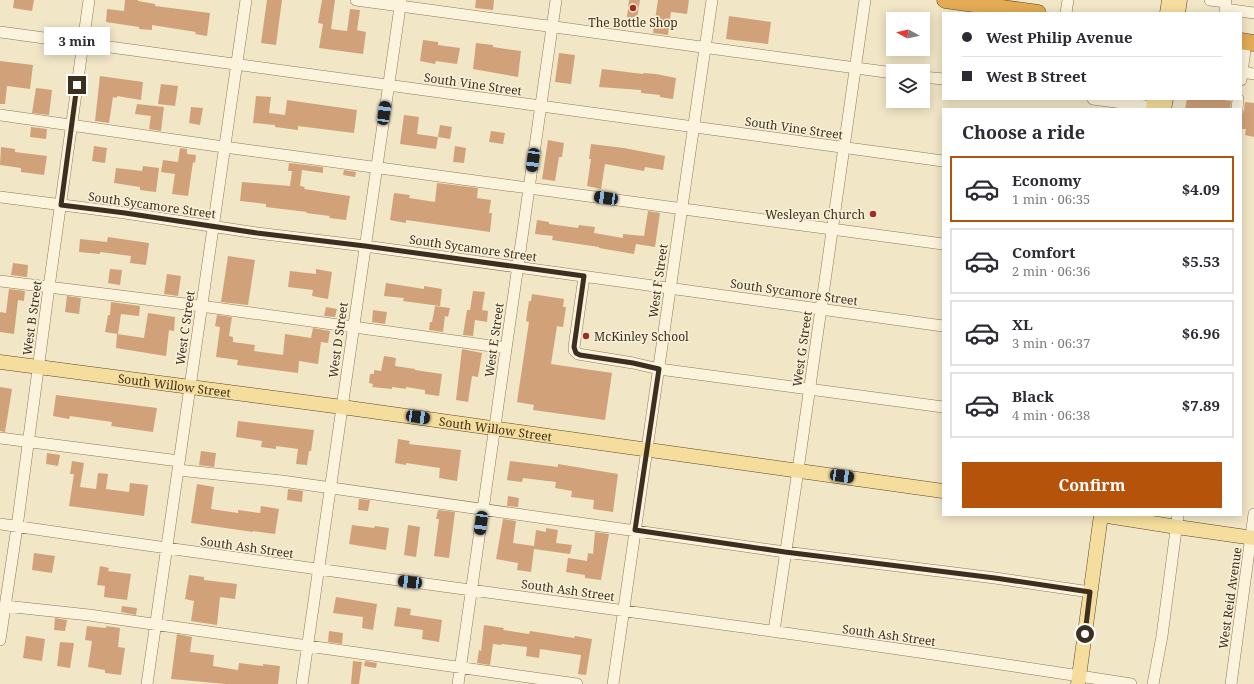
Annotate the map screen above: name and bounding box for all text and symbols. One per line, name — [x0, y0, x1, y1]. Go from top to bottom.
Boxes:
marker: The Bottle Shop — [628, 3, 638, 13]
north arrow — [886, 12, 930, 56]
map controls — [886, 12, 930, 108]
place label: The Bottle Shop — [588, 14, 678, 31]
callout: 3 min — [44, 27, 110, 55]
text: West Philip Avenue — [986, 27, 1133, 47]
text: 3 min — [59, 32, 95, 50]
button: layers — [886, 64, 930, 108]
text: West B Street — [986, 66, 1087, 86]
street label: South Vine Street — [423, 69, 523, 99]
route end — [68, 76, 86, 94]
car — [376, 100, 392, 126]
street label: South Vine Street — [744, 113, 844, 143]
text: Choose a ride — [962, 120, 1085, 144]
car — [525, 147, 541, 173]
text: Economy — [1012, 170, 1081, 190]
icon: car — [964, 171, 1000, 207]
text: $4.09 — [1182, 179, 1220, 199]
street label: South Sycamore Street — [87, 188, 217, 222]
car — [593, 190, 619, 206]
text: 1 min · 06:35 — [1012, 190, 1090, 208]
place label: Wesleyan Church — [765, 206, 865, 223]
marker: Wesleyan Church — [868, 209, 878, 219]
street label: South Sycamore Street — [408, 231, 538, 265]
text: Comfort — [1012, 242, 1075, 262]
street label: West F Street — [644, 243, 672, 319]
icon: car — [964, 243, 1000, 279]
text: $5.53 — [1182, 251, 1220, 271]
text: 2 min · 06:36 — [1012, 262, 1090, 280]
street label: South Sycamore Street — [729, 275, 859, 309]
street label: West B Street — [18, 279, 46, 357]
street label: West C Street — [171, 290, 199, 366]
street label: West D Street — [324, 301, 352, 379]
street label: West E Street — [480, 302, 508, 378]
street label: West G Street — [788, 310, 816, 388]
text: XL — [1012, 314, 1033, 334]
icon: car — [964, 315, 1000, 351]
text: $6.96 — [1182, 323, 1220, 343]
place label: McKinley School — [594, 328, 689, 345]
marker: McKinley School — [581, 331, 591, 341]
text: 3 min · 06:37 — [1012, 334, 1090, 352]
street label: South Willow Street — [117, 369, 232, 401]
text: Black — [1012, 386, 1054, 406]
icon: car — [964, 387, 1000, 423]
text: $7.89 — [1182, 395, 1220, 415]
text: 4 min · 06:38 — [1012, 406, 1090, 424]
car — [405, 409, 431, 425]
street label: South Willow Street — [438, 412, 553, 445]
button: Confirm — [962, 462, 1222, 508]
car — [829, 468, 855, 484]
car — [473, 510, 489, 536]
street label: South Ash Street — [199, 532, 295, 562]
street label: West Reid Avenue — [1214, 546, 1246, 650]
car — [397, 575, 423, 589]
street label: South Ash Street — [520, 575, 616, 605]
street label: South Ash Street — [841, 620, 937, 650]
route start — [1076, 625, 1094, 643]

